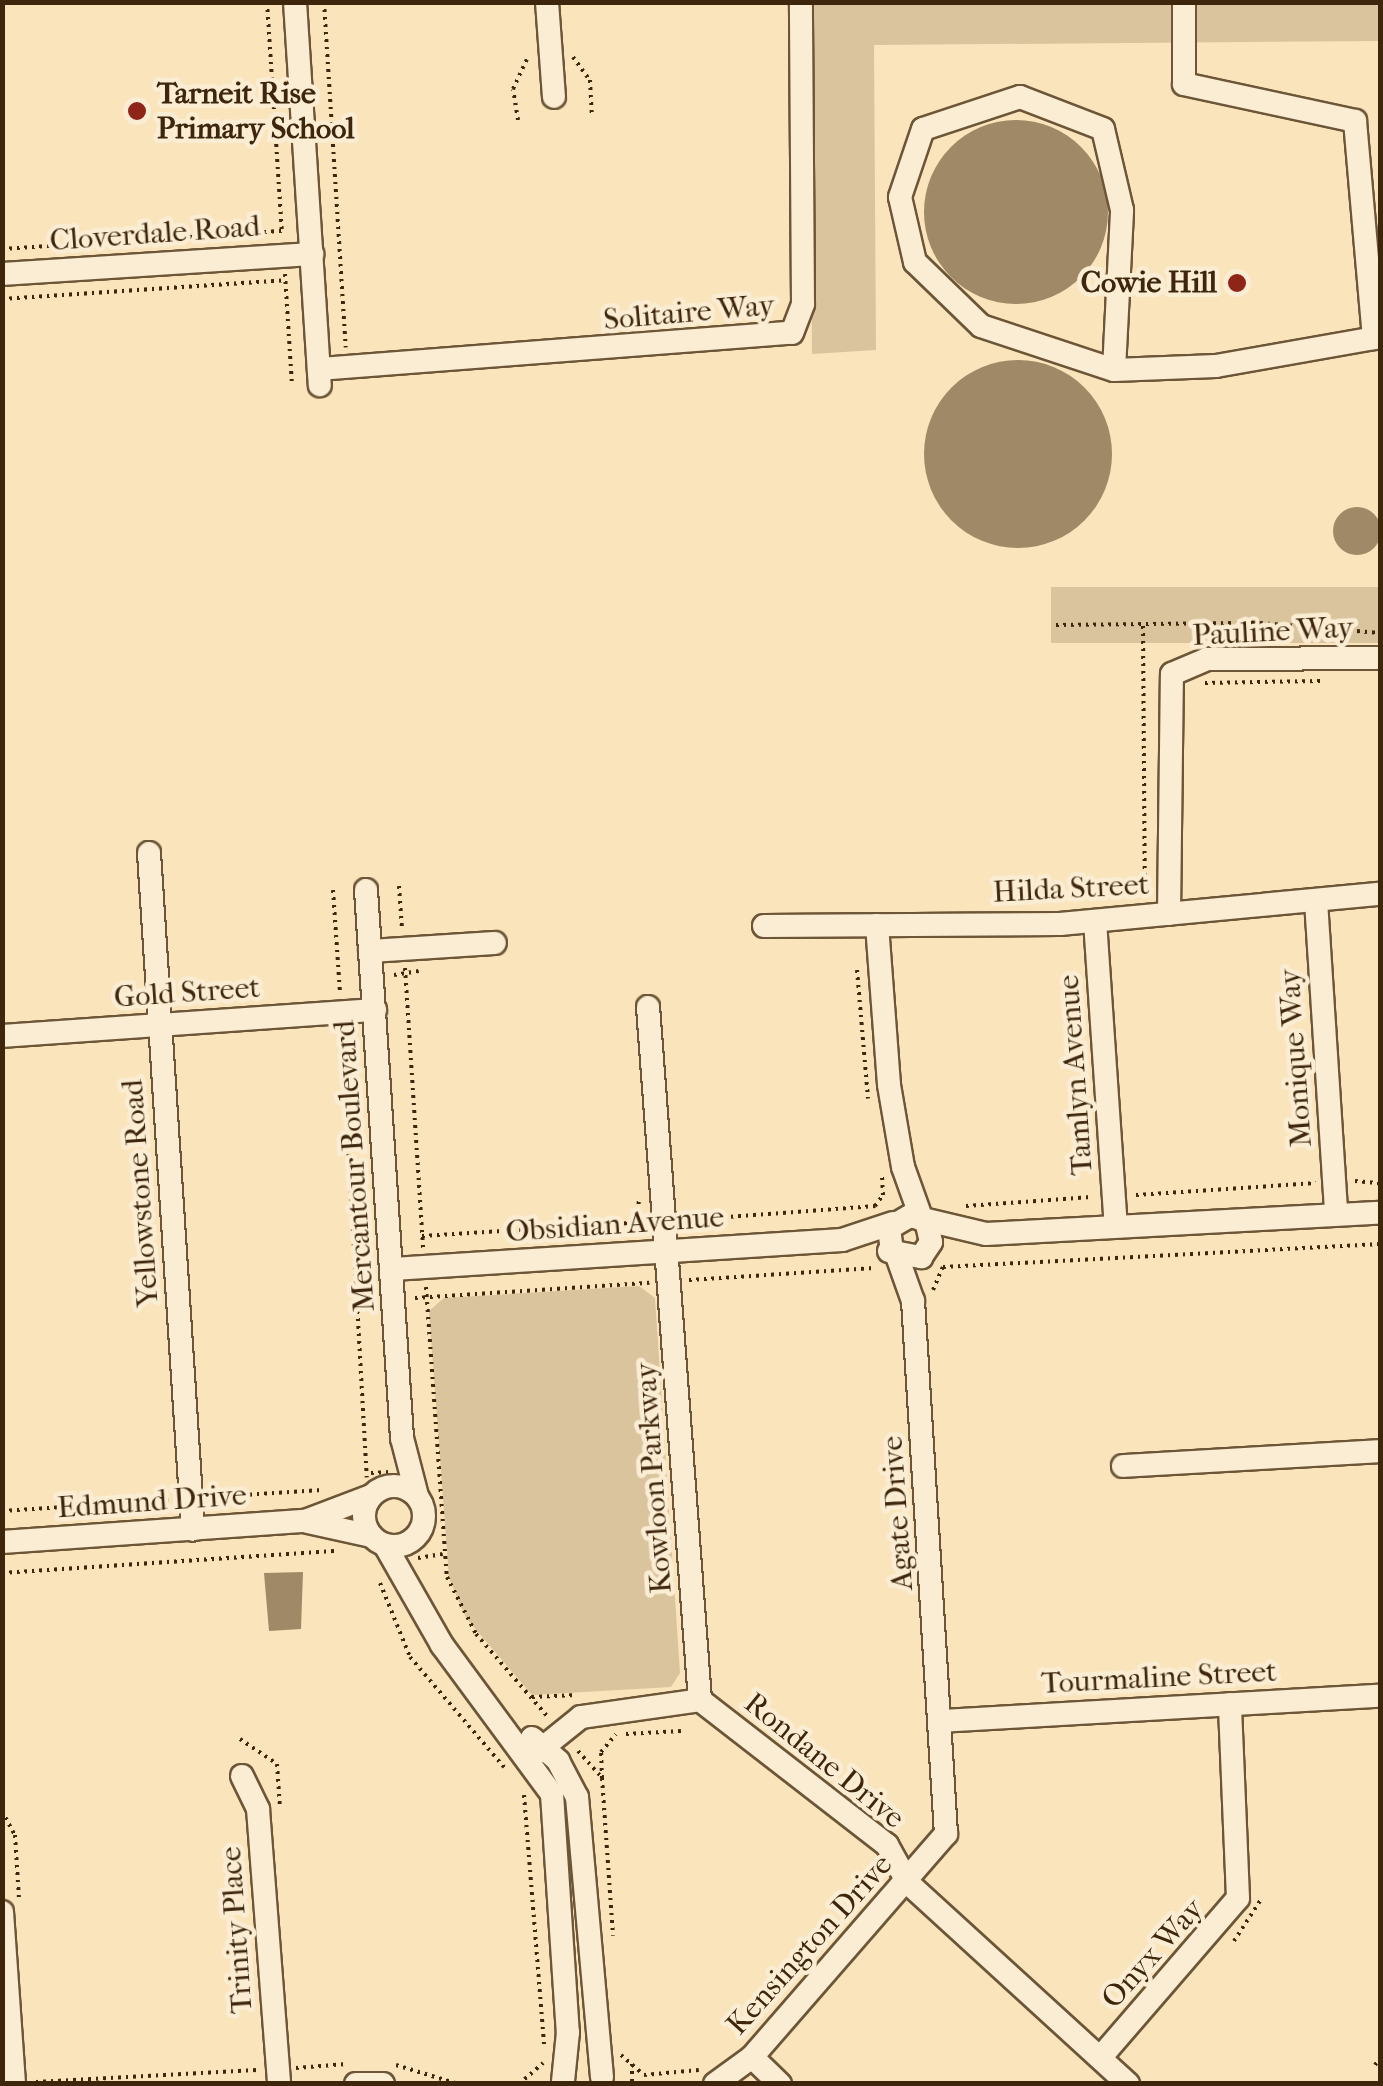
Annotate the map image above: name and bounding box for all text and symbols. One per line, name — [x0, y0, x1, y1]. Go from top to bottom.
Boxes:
place label: Tarneit Rise Primary School — [157, 76, 354, 146]
marker: Tarneit Rise Primary School — [126, 100, 148, 122]
street label: Cloverdale Road — [49, 209, 261, 259]
place label: Cowie Hill — [1081, 265, 1217, 301]
marker: Cowie Hill — [1226, 272, 1248, 294]
street label: Solitaire Way — [602, 288, 776, 338]
street label: Pauline Way — [1192, 610, 1354, 654]
street label: Hilda Street — [992, 867, 1150, 911]
street label: Monique Way — [1272, 968, 1320, 1148]
street label: Gold Street — [113, 970, 261, 1016]
street label: Tamlyn Avenue — [1051, 974, 1101, 1176]
street label: Mercantour Boulevard — [327, 1019, 383, 1313]
street label: Yellowstone Road — [115, 1078, 167, 1308]
street label: Obsidian Avenue — [505, 1199, 725, 1251]
street label: Kowloon Parkway — [628, 1361, 680, 1595]
street label: Agate Drive — [875, 1435, 921, 1591]
street label: Edmund Drive — [56, 1477, 248, 1527]
street label: Tourmaline Street — [1040, 1654, 1278, 1702]
street label: Rondane Drive — [737, 1685, 911, 1837]
street label: Trinity Place — [213, 1845, 261, 2015]
street label: Kensington Drive — [720, 1847, 900, 2043]
street label: Onyx Way — [1094, 1892, 1212, 2016]

